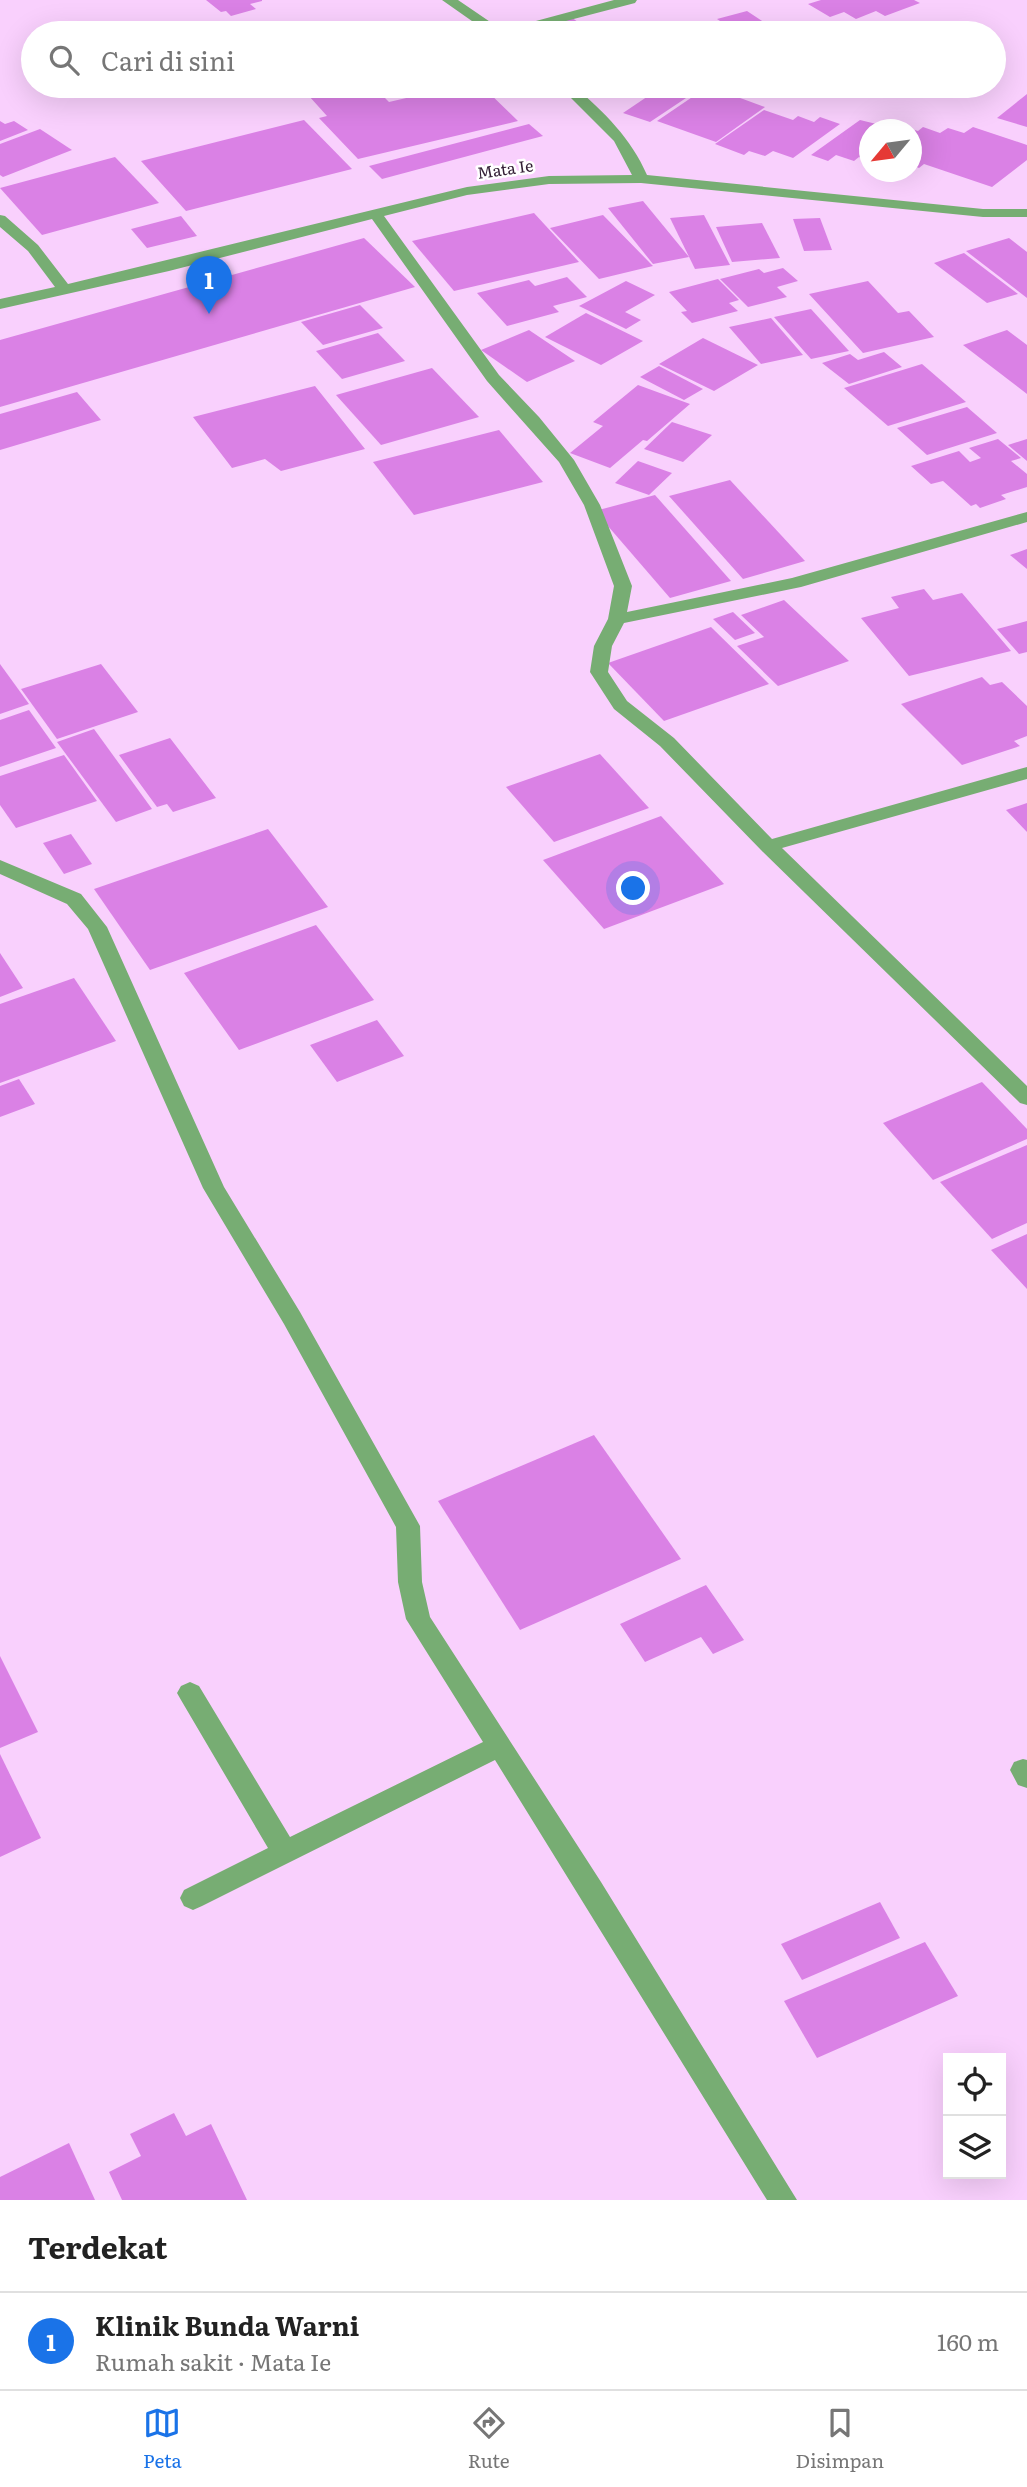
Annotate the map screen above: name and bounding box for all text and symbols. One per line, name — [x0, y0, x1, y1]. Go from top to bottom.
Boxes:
search box — [21, 21, 1006, 98]
text: Cari di sini — [101, 40, 235, 79]
icon: search — [45, 41, 83, 79]
north arrow — [859, 119, 922, 182]
street label: Mata Ie — [475, 152, 535, 184]
pin: 1 — [186, 256, 232, 314]
your location — [616, 871, 650, 905]
map controls — [943, 2053, 1006, 2179]
button: locate — [943, 2053, 1006, 2116]
button: layers — [943, 2116, 1006, 2179]
text: Terdekat — [28, 2224, 167, 2268]
text: Klinik Bunda Warni — [95, 2305, 359, 2344]
text: 1 — [46, 2324, 56, 2358]
text: 160 m — [937, 2324, 999, 2358]
text: Rumah sakit · Mata Ie — [95, 2344, 331, 2378]
tab: Peta — [143, 2404, 182, 2474]
tab: Rute — [468, 2404, 510, 2474]
tab: Disimpan — [796, 2404, 884, 2474]

